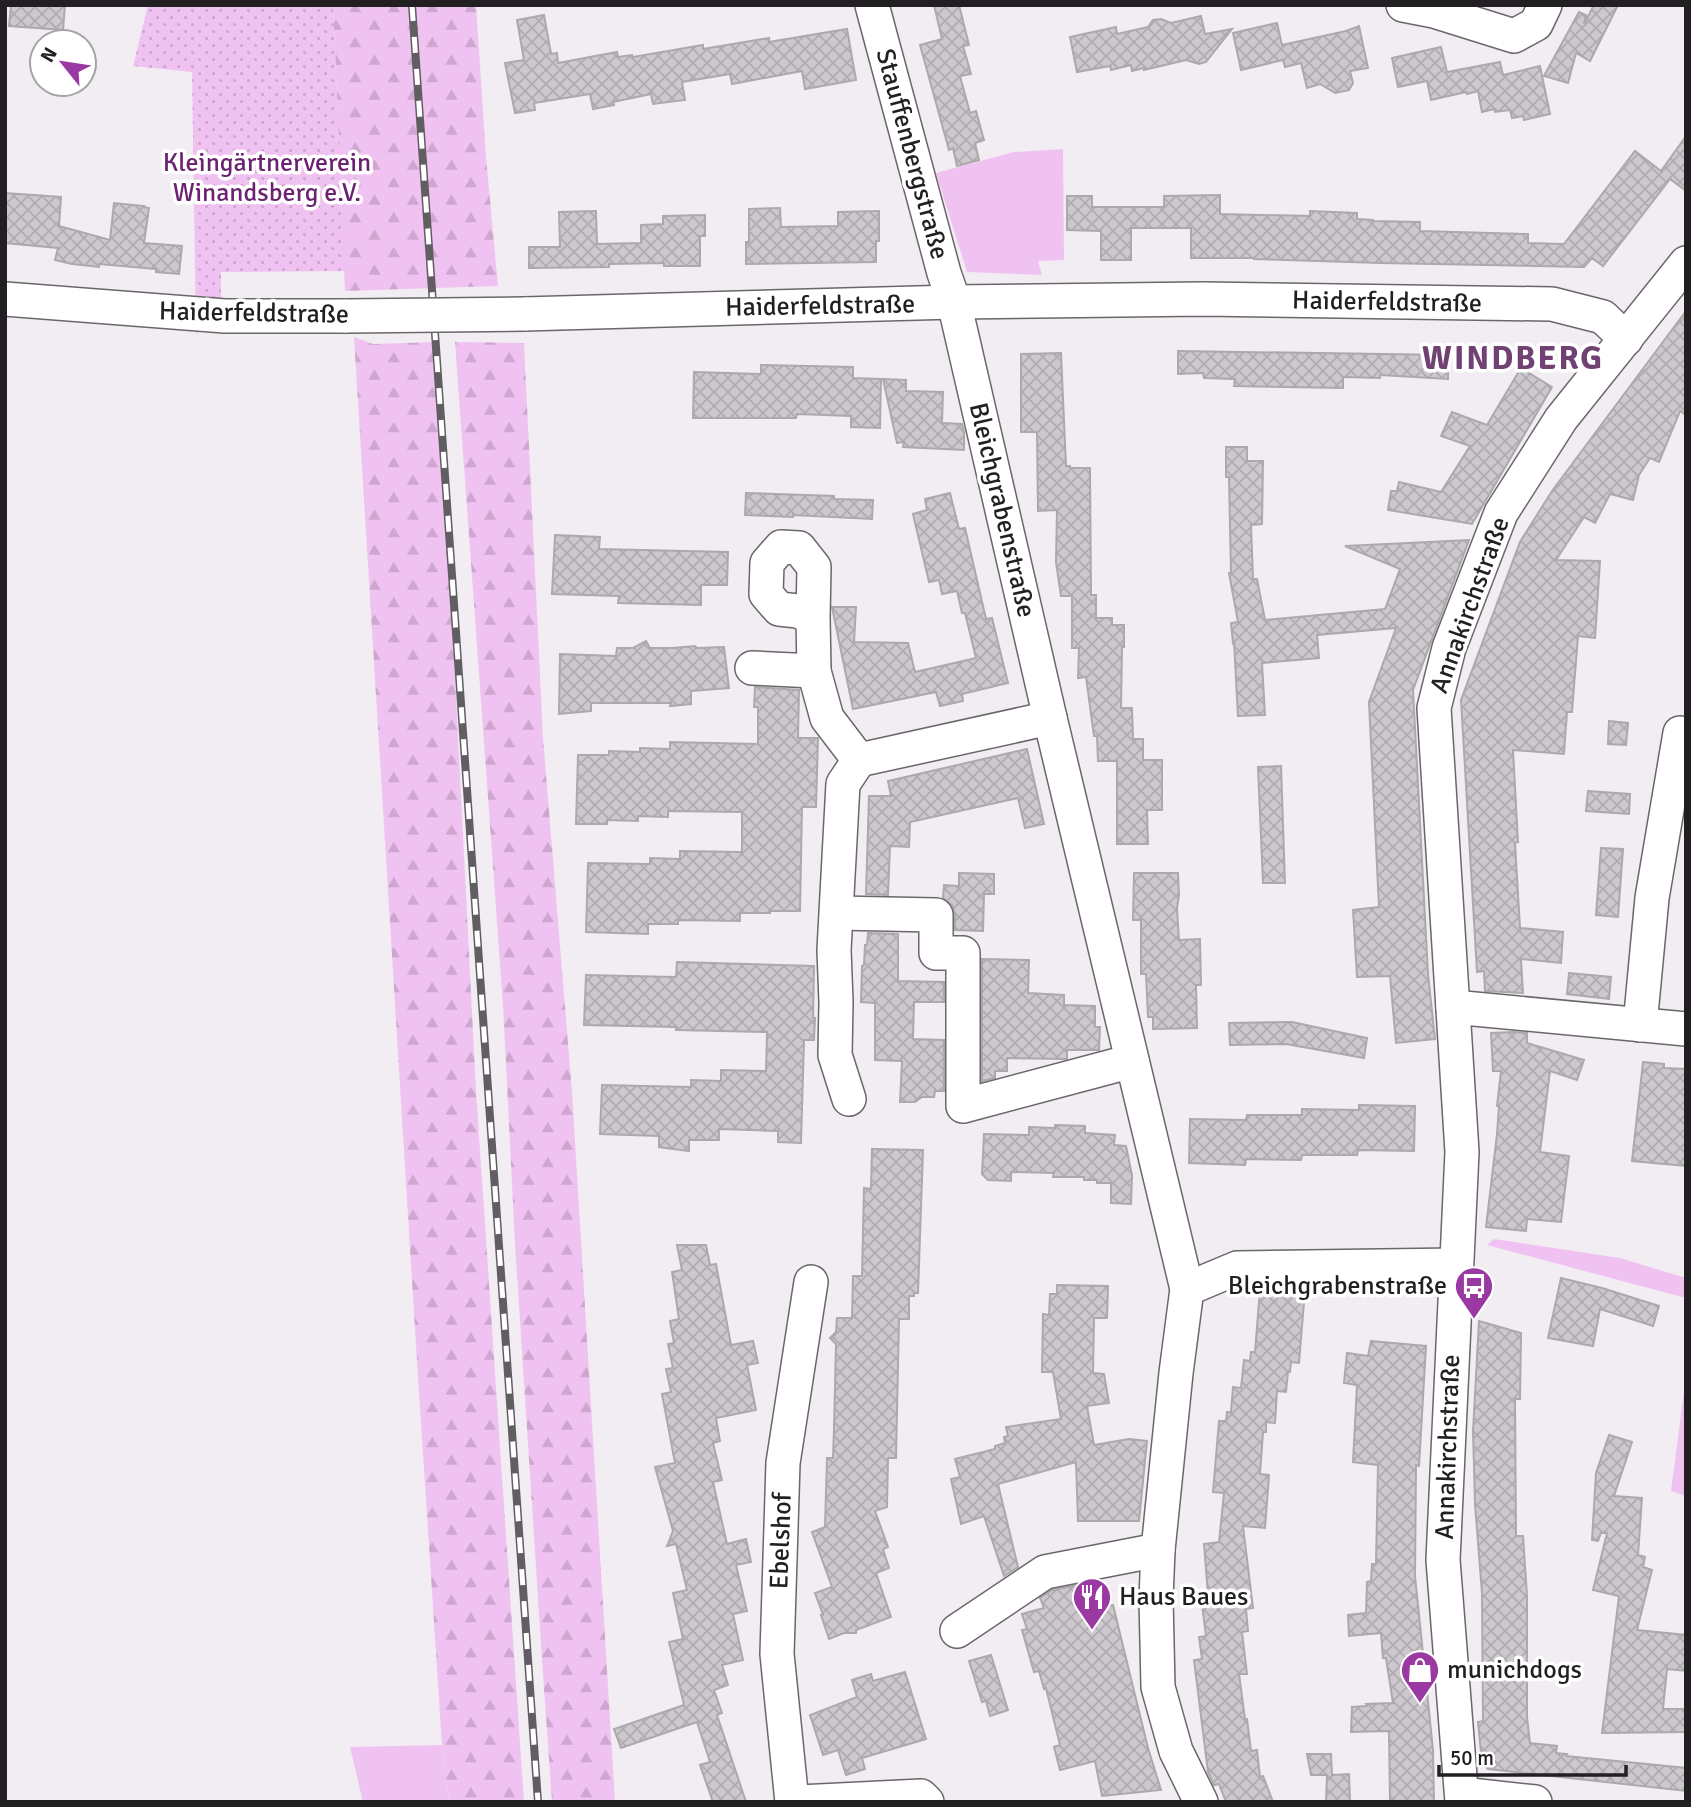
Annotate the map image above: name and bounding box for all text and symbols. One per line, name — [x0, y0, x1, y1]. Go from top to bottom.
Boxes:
north arrow — [28, 28, 98, 98]
text: N — [35, 43, 63, 67]
street label: Stauffenbergstraße — [869, 45, 955, 263]
park label: Kleingärtnerverein Winandsberg e.V. — [163, 147, 371, 209]
street label: Haiderfeldstraße — [1292, 284, 1482, 320]
street label: Haiderfeldstraße — [725, 288, 915, 324]
street label: Haiderfeldstraße — [159, 295, 349, 331]
district label: WINDBERG — [1422, 338, 1604, 379]
street label: Bleichgrabenstraße — [962, 400, 1042, 620]
street label: Annakirchstraße — [1423, 513, 1517, 697]
bus stop icon: Bleichgrabenstraße — [1453, 1265, 1495, 1320]
place label: Bleichgrabenstraße — [1228, 1270, 1447, 1302]
street label: Annakirchstraße — [1429, 1354, 1467, 1540]
street label: Ebelshof — [763, 1491, 799, 1590]
restaurant icon: Haus Baues — [1071, 1576, 1113, 1631]
place label: Haus Baues — [1119, 1581, 1249, 1613]
shop icon: munichdogs — [1399, 1649, 1441, 1704]
place label: munichdogs — [1447, 1654, 1582, 1686]
scale bar — [1439, 1734, 1626, 1778]
text: 50 m — [1450, 1745, 1494, 1771]

